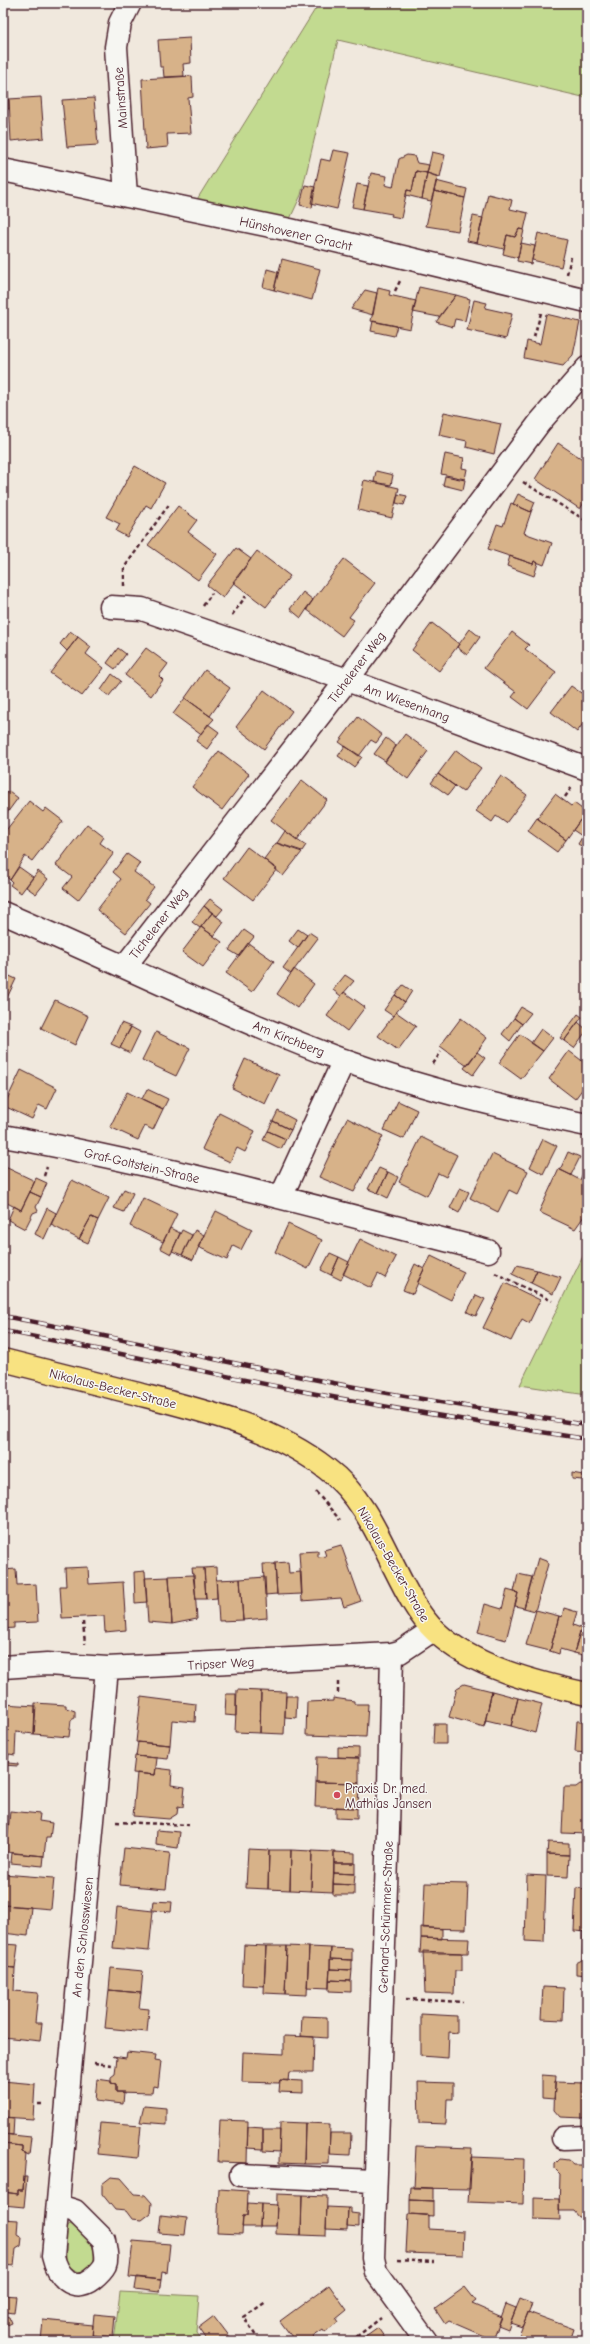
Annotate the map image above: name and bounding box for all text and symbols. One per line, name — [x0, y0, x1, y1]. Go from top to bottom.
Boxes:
street label: Mainstraße — [111, 66, 130, 129]
street label: Hünshovener Gracht — [238, 213, 355, 254]
street label: Tichelener Weg — [325, 629, 388, 706]
street label: Am Wiesenhang — [362, 680, 452, 725]
street label: Tichelener Weg — [126, 885, 191, 962]
street label: Am Kirchberg — [251, 1017, 327, 1060]
street label: Graf-Goltstein-Straße — [83, 1145, 202, 1186]
street label: Nikolaus-Becker-Straße — [48, 1365, 178, 1412]
street label: Nikolaus-Becker-Straße — [354, 1504, 433, 1625]
street label: Tripser Weg — [187, 1654, 255, 1673]
place label: Praxis Dr. med. Mathias Jansen — [345, 1781, 432, 1811]
marker: Praxis Dr. med. Mathias Jansen — [332, 1790, 342, 1800]
street label: Gerhard-Schümmer-Straße — [375, 1840, 396, 1993]
street label: An den Schlosswiesen — [69, 1876, 96, 1998]

